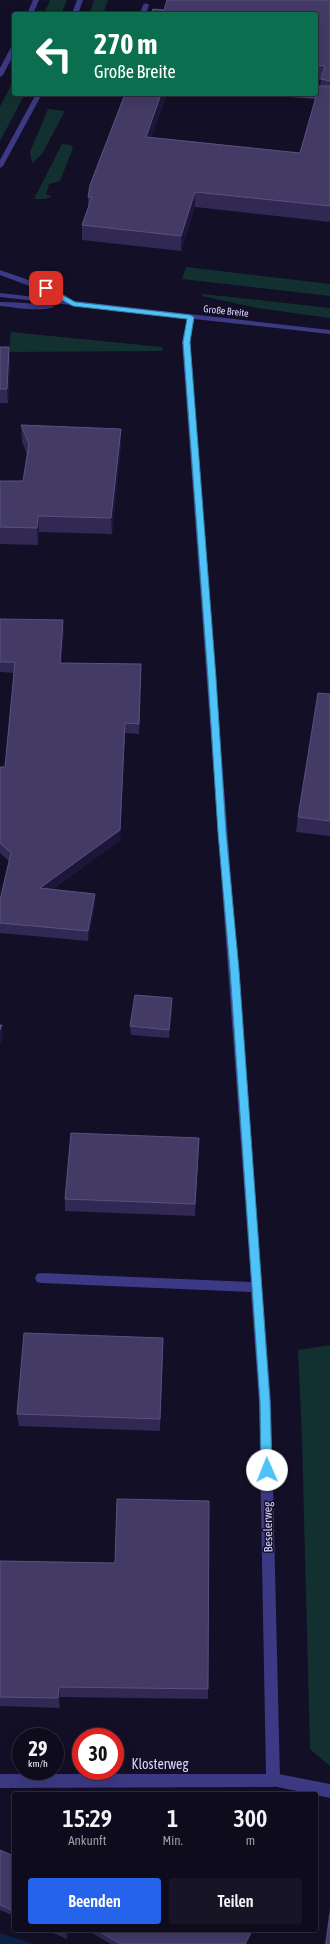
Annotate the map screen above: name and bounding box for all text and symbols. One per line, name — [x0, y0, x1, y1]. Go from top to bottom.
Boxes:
icon: left — [28, 28, 80, 80]
text: 270 m — [94, 28, 157, 60]
text: Große Breite — [94, 61, 176, 82]
pin — [29, 271, 63, 305]
icon: arrive — [35, 277, 57, 299]
street label: Große Breite — [203, 303, 250, 319]
position arrow — [246, 1449, 288, 1491]
street label: Beselerweg — [261, 1501, 275, 1552]
speed limit sign: 30 — [72, 1728, 124, 1780]
text: 29 — [29, 1737, 47, 1760]
street label: Klosterweg — [132, 1756, 188, 1772]
text: km/h — [28, 1758, 48, 1769]
text: 15:29 — [63, 1805, 112, 1832]
text: 1 — [167, 1805, 178, 1832]
text: 300 — [234, 1805, 267, 1832]
text: Ankunft — [68, 1833, 106, 1848]
text: Min. — [163, 1833, 183, 1848]
text: m — [246, 1833, 255, 1848]
button: Beenden — [28, 1878, 161, 1924]
button: Teilen — [169, 1878, 302, 1924]

